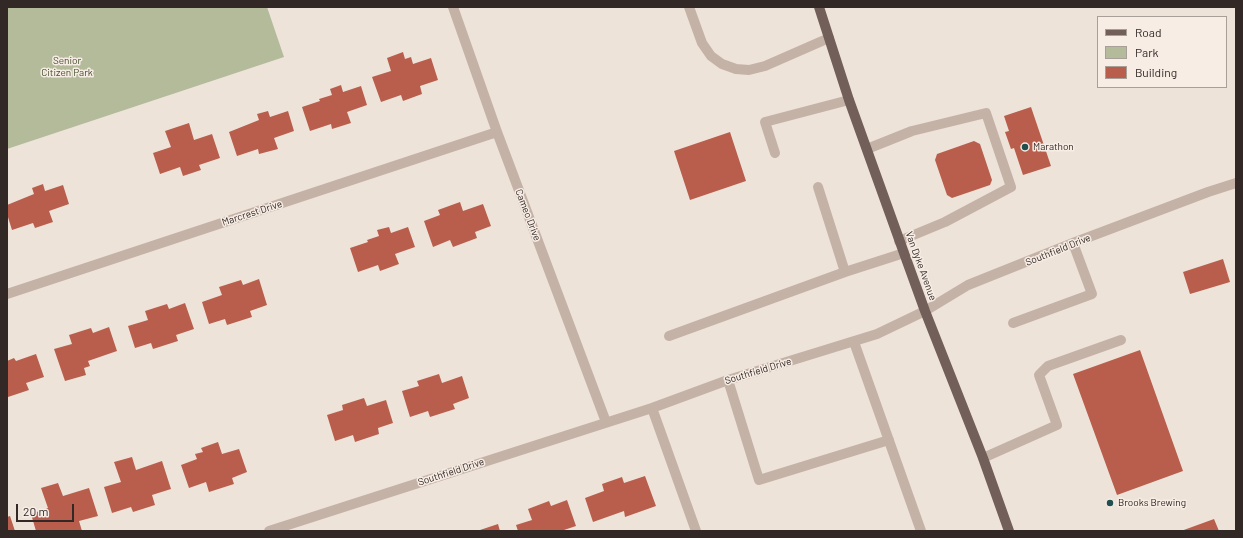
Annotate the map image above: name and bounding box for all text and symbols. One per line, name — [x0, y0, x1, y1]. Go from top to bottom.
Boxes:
legend — [1097, 16, 1227, 88]
text: Road — [1135, 25, 1162, 39]
text: Park — [1135, 45, 1159, 59]
park label: Senior Citizen Park — [41, 55, 93, 78]
text: Building — [1135, 65, 1177, 79]
place label: Marathon — [1033, 141, 1074, 153]
marker: Marathon — [1020, 142, 1030, 152]
street label: Cameo Drive — [513, 187, 543, 243]
street label: Marcrest Drive — [220, 198, 284, 228]
street label: Van Dyke Avenue — [903, 230, 939, 302]
street label: Southfield Drive — [1024, 231, 1092, 269]
street label: Southfield Drive — [723, 355, 793, 387]
street label: Southfield Drive — [416, 456, 486, 488]
scale bar — [18, 496, 76, 522]
place label: Brooks Brewing — [1118, 497, 1186, 509]
marker: Brooks Brewing — [1105, 498, 1115, 508]
text: 20 m — [23, 504, 49, 518]

